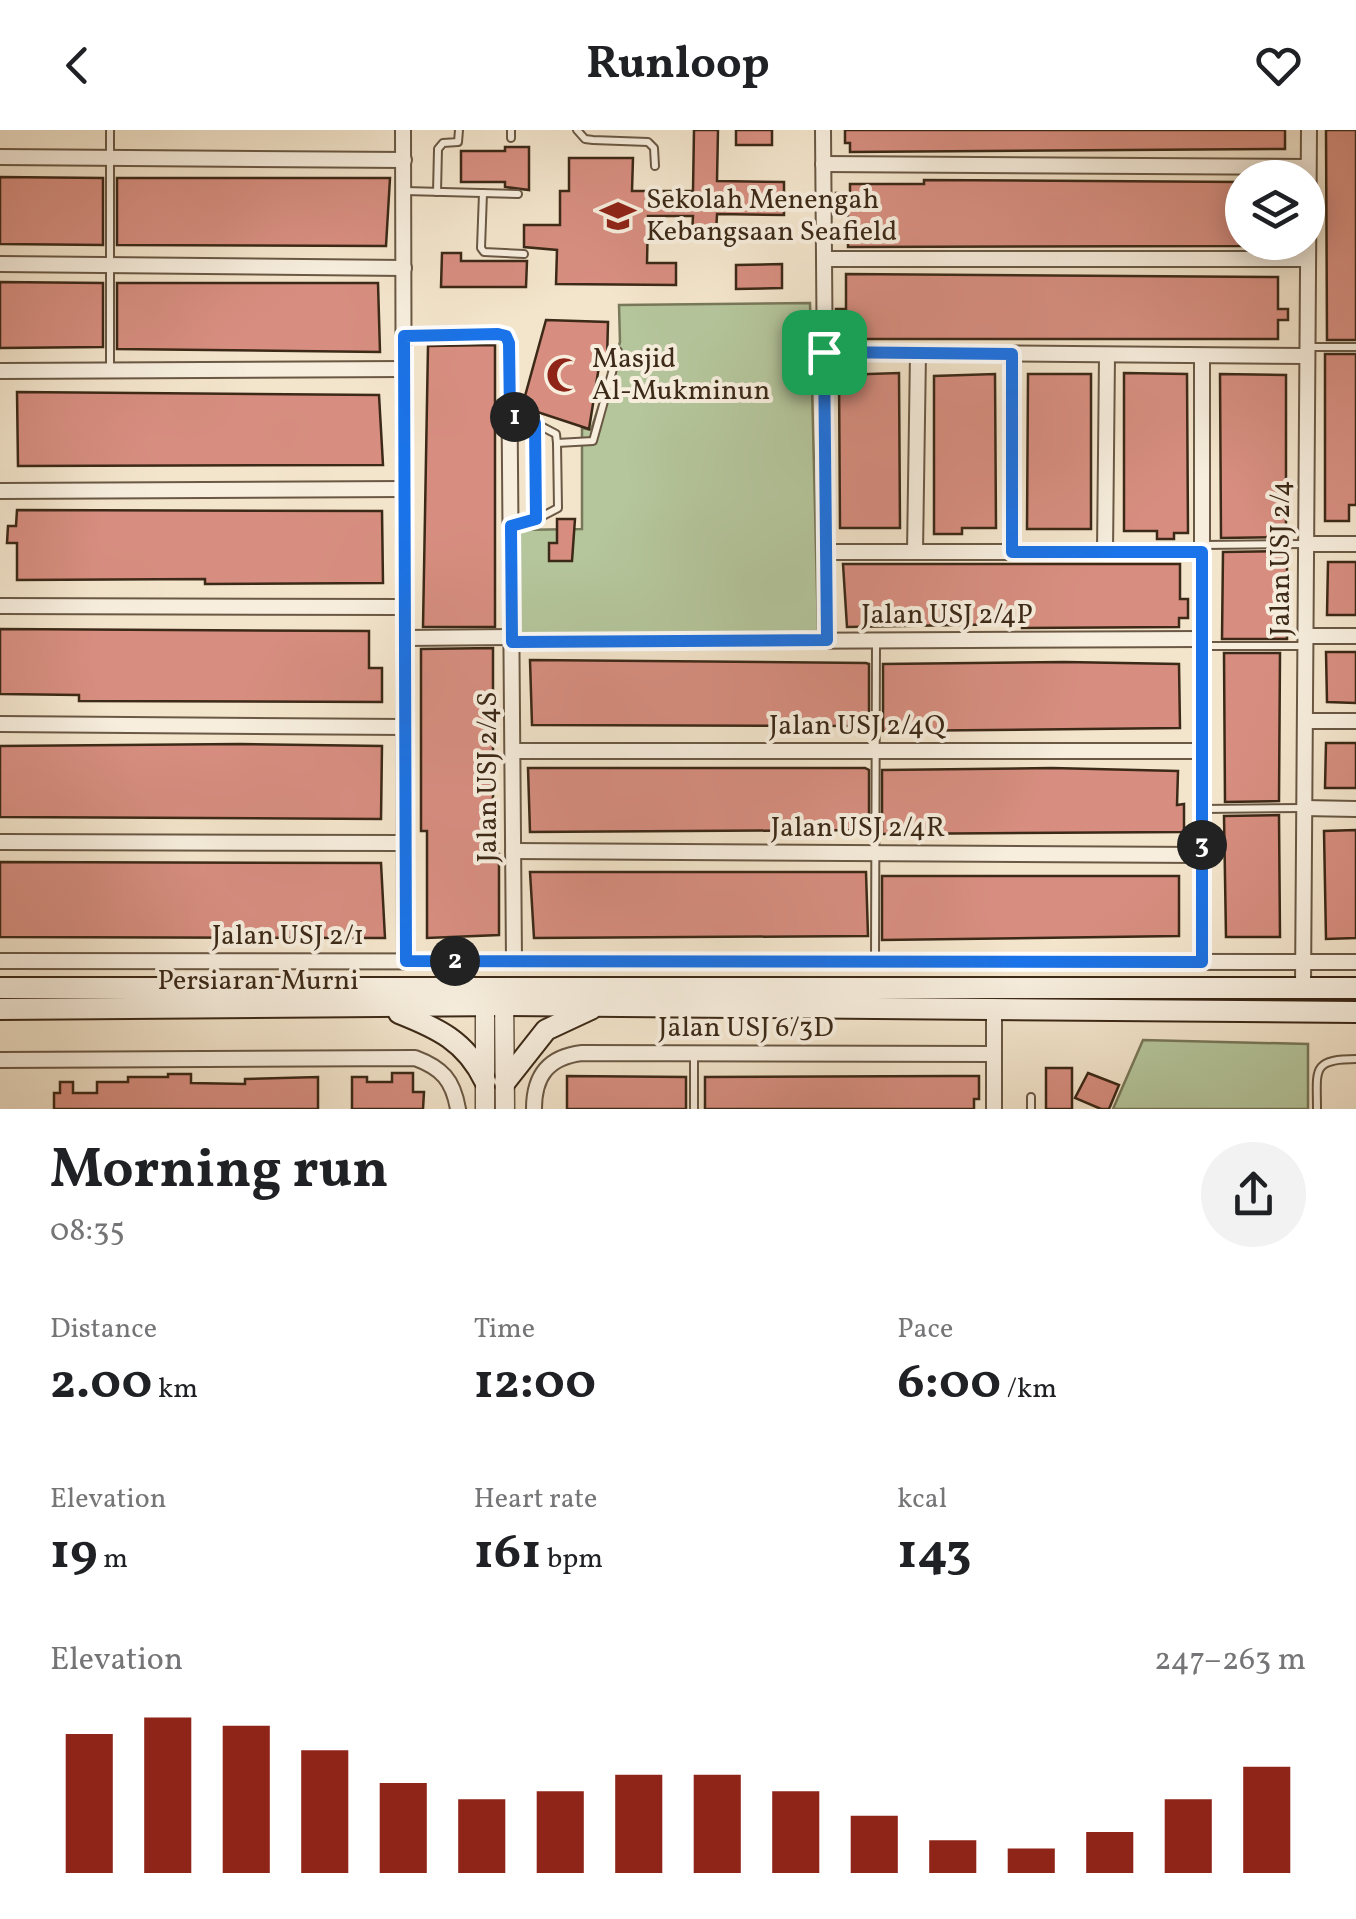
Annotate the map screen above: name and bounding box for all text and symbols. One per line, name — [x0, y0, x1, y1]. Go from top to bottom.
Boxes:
text: Runloop — [586, 34, 770, 97]
icon: back — [50, 38, 105, 93]
icon: heart — [1251, 38, 1306, 93]
map controls — [1225, 160, 1325, 260]
button: layers — [1225, 160, 1325, 260]
place label: Sekolah Menengah Kebangsaan Seafield — [646, 181, 897, 252]
school or university icon: Sekolah Menengah Kebangsaan Seafield — [599, 197, 637, 235]
pin — [782, 310, 867, 395]
icon: arrive — [797, 325, 852, 380]
place label: Masjid Al-Mukminun — [592, 340, 770, 411]
mosque icon: Masjid Al-Mukminun — [545, 356, 583, 394]
pin: 1 — [490, 392, 540, 442]
text: 1 — [509, 397, 521, 436]
street label: Jalan USJ 2/4 — [1262, 480, 1301, 636]
street label: Jalan USJ 2/4P — [861, 596, 1033, 635]
street label: Jalan USJ 2/4S — [469, 692, 508, 862]
street label: Jalan USJ 2/4Q — [769, 707, 946, 746]
street label: Jalan USJ 2/4R — [771, 809, 945, 848]
pin: 3 — [1177, 820, 1227, 870]
text: 3 — [1195, 825, 1209, 864]
street label: Jalan USJ 2/1 — [212, 917, 364, 956]
pin: 2 — [430, 936, 480, 986]
text: 2 — [448, 941, 462, 980]
street label: Persiaran Murni — [157, 962, 359, 1001]
street label: Jalan USJ 6/3D — [658, 1009, 834, 1048]
text: Morning run — [50, 1134, 389, 1210]
button: share — [1201, 1142, 1306, 1247]
text: 08:35 — [50, 1210, 125, 1254]
text: Distance — [50, 1310, 157, 1349]
text: Time — [474, 1310, 535, 1349]
text: Pace — [897, 1310, 953, 1349]
text: 2.00 — [50, 1349, 152, 1419]
text: 12:00 — [474, 1349, 596, 1419]
text: 6:00 — [897, 1349, 1001, 1419]
text: km — [152, 1370, 198, 1409]
text: /km — [1001, 1370, 1057, 1409]
text: Elevation — [50, 1480, 166, 1519]
text: Heart rate — [474, 1480, 597, 1519]
text: kcal — [897, 1480, 947, 1519]
text: 19 — [50, 1519, 98, 1589]
text: 161 — [474, 1519, 541, 1589]
text: 143 — [897, 1519, 972, 1589]
text: m — [98, 1540, 128, 1579]
text: bpm — [541, 1540, 603, 1579]
text: Elevation — [50, 1639, 183, 1683]
text: 247–263 m — [1154, 1639, 1306, 1683]

